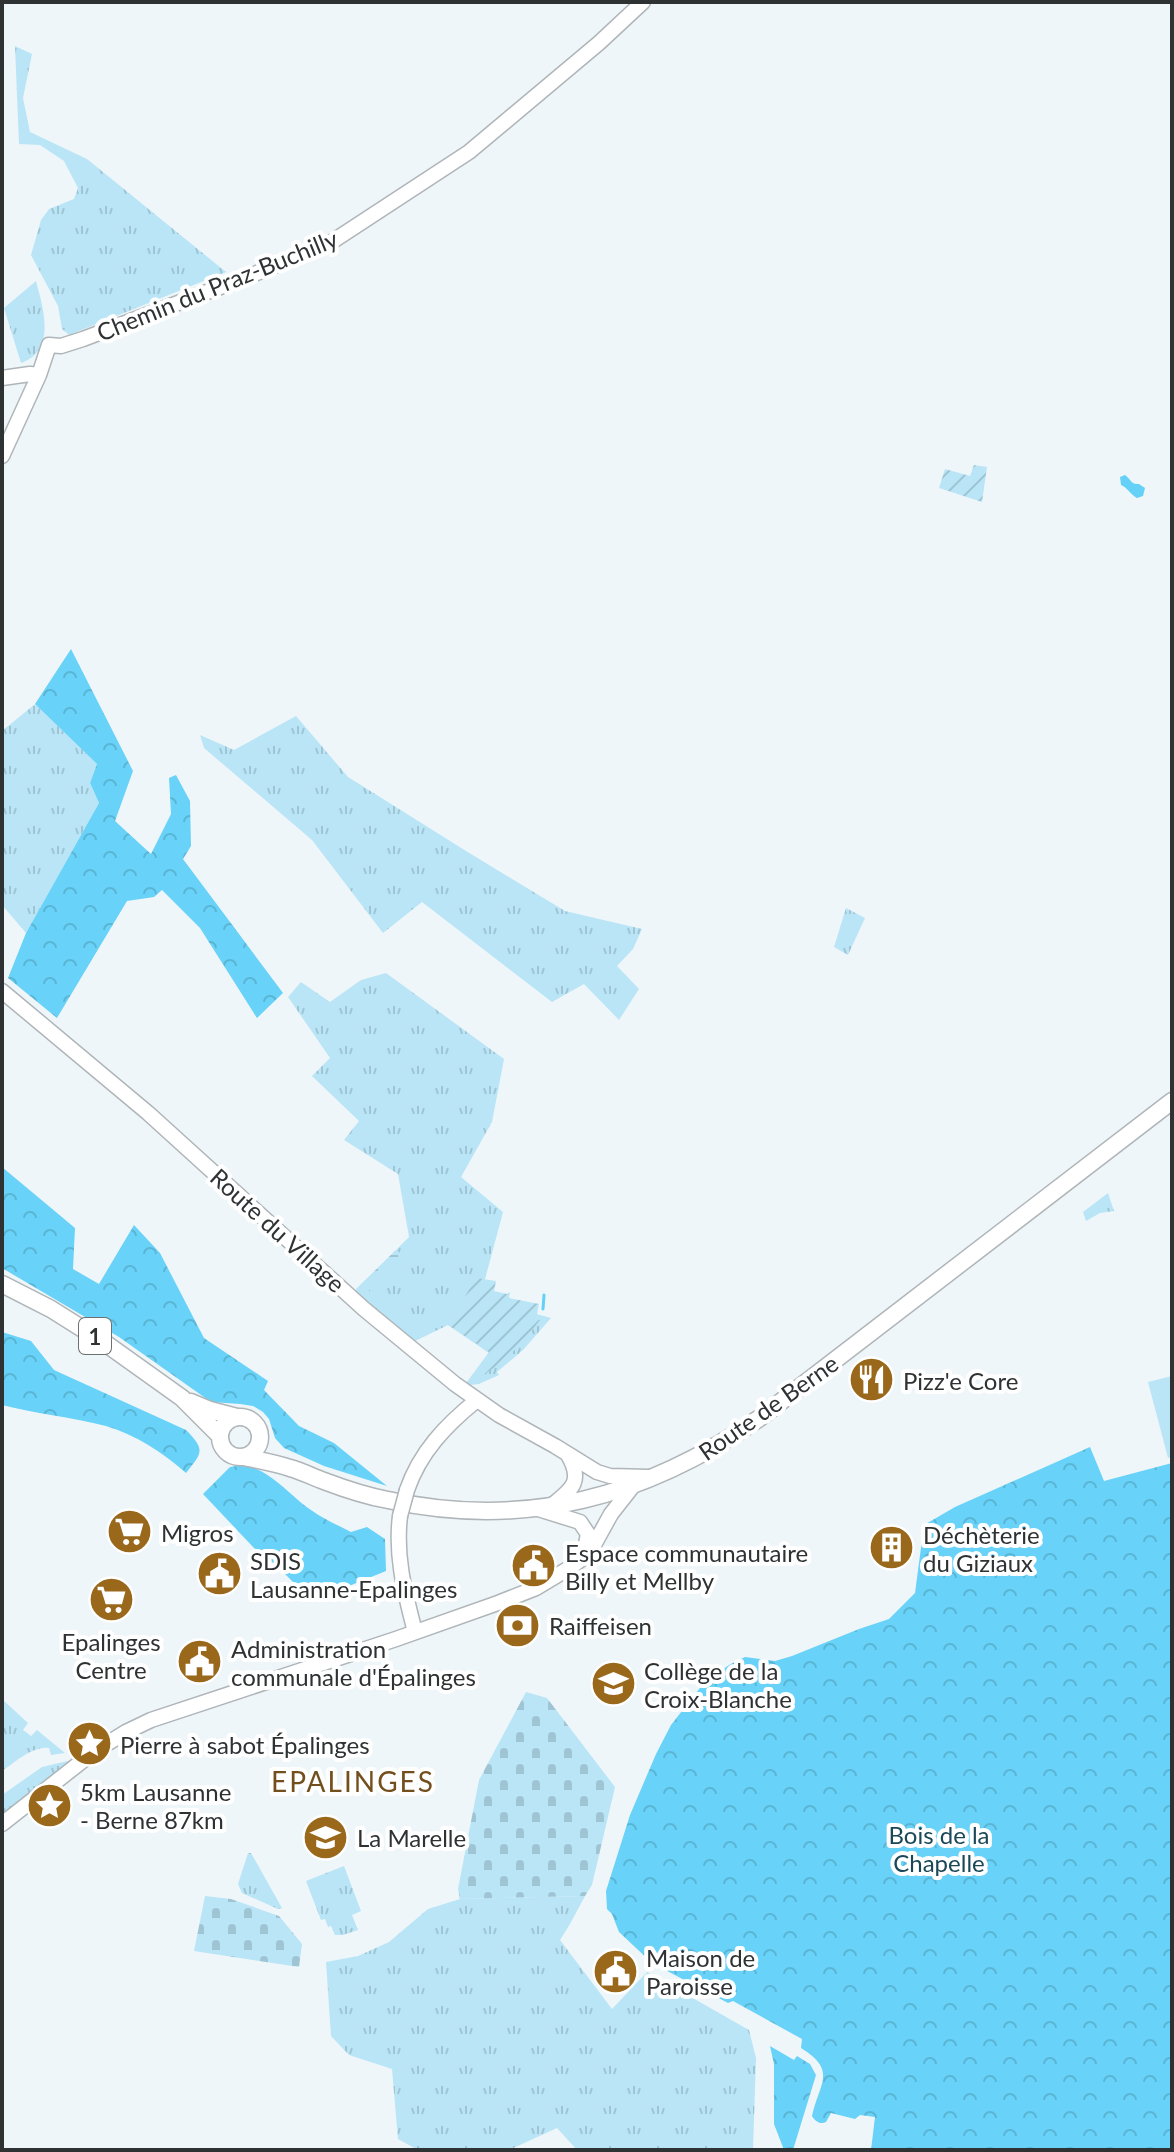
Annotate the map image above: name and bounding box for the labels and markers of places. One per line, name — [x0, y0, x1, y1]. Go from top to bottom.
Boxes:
restaurant icon: Pizz'e Core — [848, 1356, 896, 1404]
place label: Pizz'e Core — [903, 1366, 1018, 1395]
supermarket icon: Migros — [106, 1508, 154, 1556]
place label: Migros — [161, 1518, 234, 1547]
place label: Déchèterie du Giziaux — [923, 1520, 1040, 1577]
building icon: Déchèterie du Giziaux — [868, 1524, 916, 1572]
place label: Espace communautaire Billy et Mellby — [565, 1538, 808, 1595]
public building icon: Espace communautaire Billy et Mellby — [510, 1542, 558, 1590]
place label: SDIS Lausanne-Epalinges — [250, 1546, 457, 1603]
public building icon: SDIS Lausanne-Epalinges — [195, 1550, 243, 1598]
supermarket icon: Epalinges Centre — [87, 1575, 135, 1623]
bank icon: Raiffeisen — [494, 1601, 542, 1649]
place label: Raiffeisen — [549, 1611, 652, 1640]
place label: Epalinges Centre — [61, 1627, 161, 1684]
place label: Administration communale d'Épalinges — [231, 1634, 476, 1691]
public building icon: Administration communale d'Épalinges — [176, 1638, 224, 1686]
place label: Collège de la Croix-Blanche — [644, 1656, 792, 1713]
school or university icon: Collège de la Croix-Blanche — [589, 1660, 637, 1708]
place icon: Pierre à sabot Épalinges — [65, 1720, 113, 1768]
place label: Pierre à sabot Épalinges — [120, 1730, 370, 1759]
place label: 5km Lausanne - Berne 87km — [80, 1777, 231, 1834]
place icon: 5km Lausanne - Berne 87km — [25, 1781, 73, 1829]
school or university icon: La Marelle — [302, 1813, 350, 1861]
place label: La Marelle — [357, 1823, 466, 1852]
place label: Maison de Paroisse — [646, 1943, 755, 2000]
public building icon: Maison de Paroisse — [591, 1947, 639, 1995]

